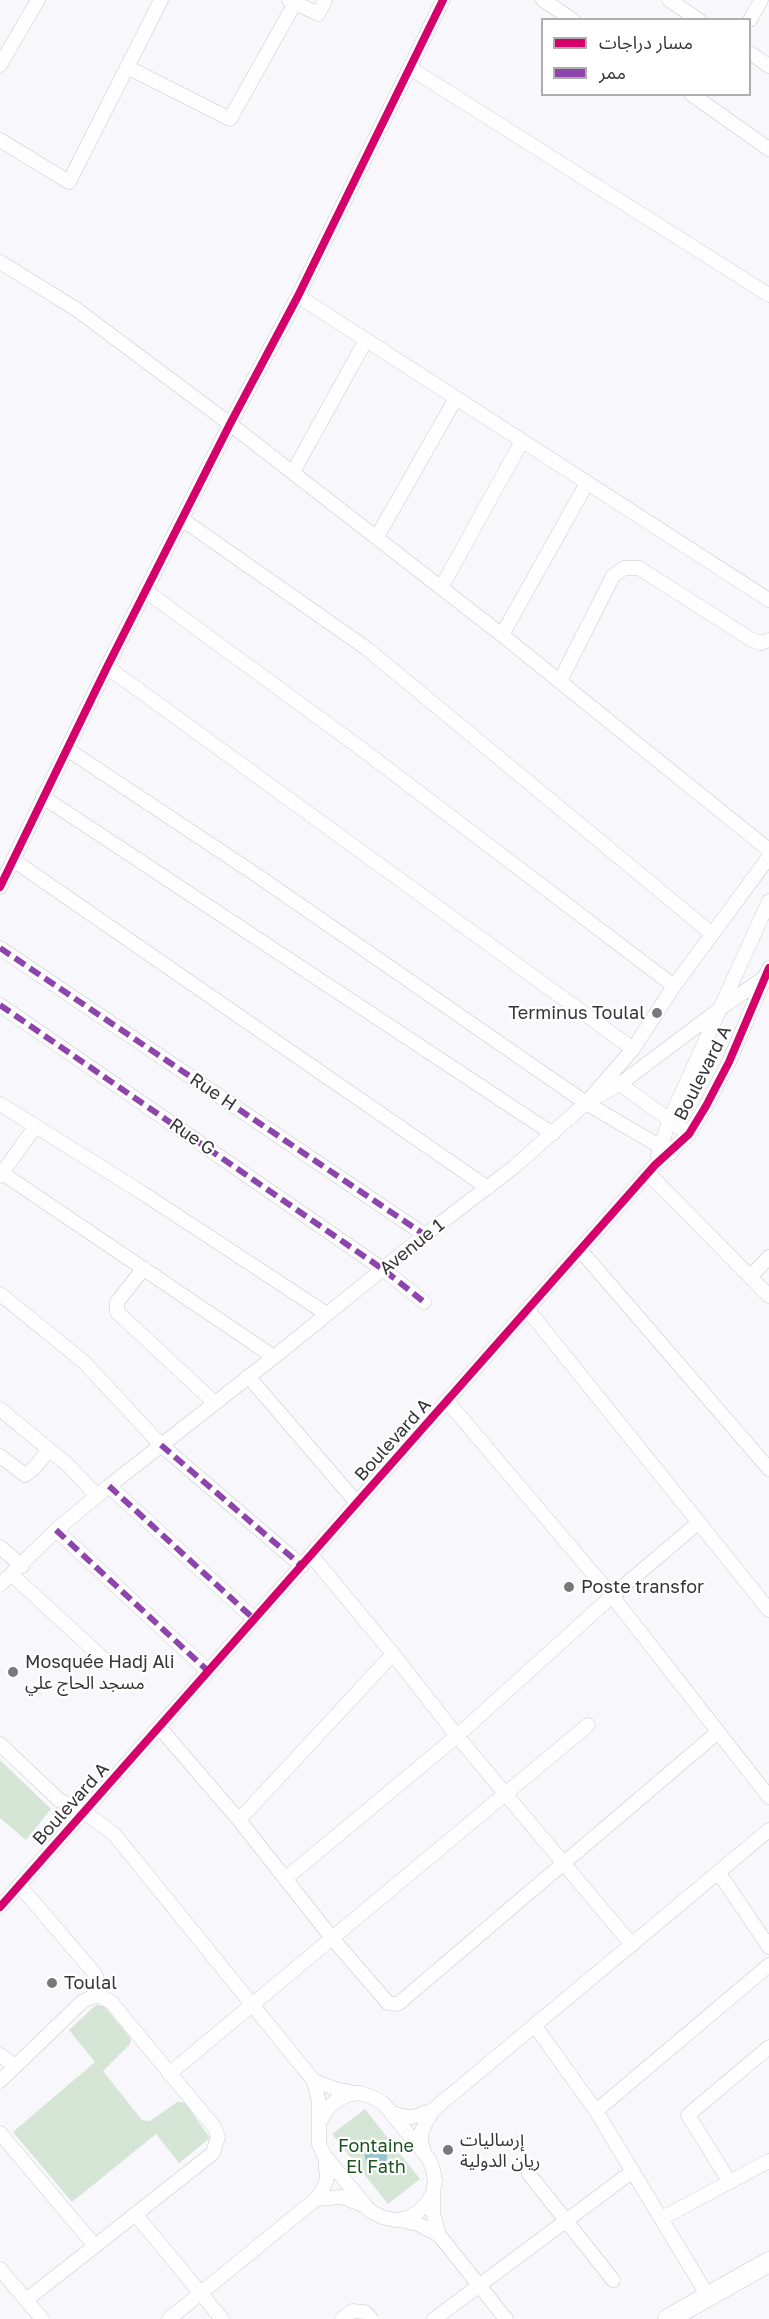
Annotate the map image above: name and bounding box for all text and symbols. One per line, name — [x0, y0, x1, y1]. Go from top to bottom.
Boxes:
legend — [541, 18, 751, 96]
text: مسار دراجات — [599, 31, 693, 53]
text: ممر — [599, 61, 626, 83]
place label: Terminus Toulal — [508, 1002, 645, 1024]
marker: Terminus Toulal — [650, 1006, 664, 1020]
street label: Boulevard A — [670, 1022, 736, 1124]
street label: Rue H — [186, 1069, 240, 1115]
street label: Rue G — [165, 1114, 219, 1160]
street label: Avenue 1 — [375, 1214, 449, 1280]
street label: Boulevard A — [350, 1394, 436, 1486]
place label: Poste transfor — [581, 1576, 704, 1598]
marker: Poste transfor — [562, 1580, 576, 1594]
place label: Mosquée Hadj Ali مسجد الحاج علي — [25, 1651, 175, 1694]
marker: Mosquée Hadj Ali مسجد الحاج علي — [6, 1665, 20, 1679]
street label: Boulevard A — [28, 1758, 114, 1850]
place label: Toulal — [64, 1972, 117, 1994]
marker: Toulal — [45, 1976, 59, 1990]
place label: إرساليات ریان الدولية — [460, 2129, 540, 2172]
park label: Fontaine El Fath — [338, 2135, 414, 2178]
marker: إرساليات ریان الدولية — [441, 2143, 455, 2157]

